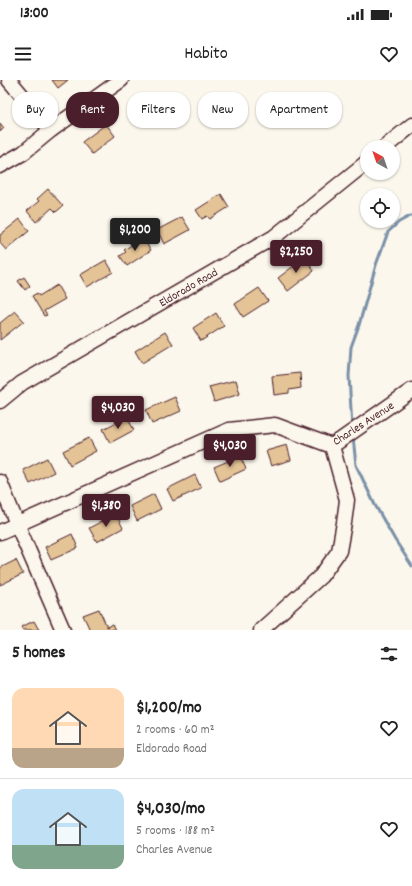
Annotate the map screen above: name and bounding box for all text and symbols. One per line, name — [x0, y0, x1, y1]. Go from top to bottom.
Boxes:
text: 13:00 — [20, 3, 49, 25]
text: Habito — [184, 42, 228, 67]
icon: menu — [12, 43, 34, 65]
icon: heart — [378, 43, 400, 65]
chip: Buy — [12, 92, 58, 128]
chip: Rent — [66, 92, 119, 128]
chip: Filters — [127, 92, 190, 128]
chip: New — [198, 92, 248, 128]
chip: Apartment — [256, 92, 342, 128]
north arrow — [360, 140, 400, 180]
map controls — [360, 140, 400, 228]
button: locate — [360, 188, 400, 228]
pin: $1,200 — [102, 218, 168, 252]
text: $1,200 — [119, 221, 151, 240]
pin: $2,250 — [263, 240, 329, 274]
text: $2,250 — [279, 243, 313, 262]
street label: Eldorado Road — [156, 265, 221, 312]
pin: $4,030 — [85, 396, 151, 430]
street label: Charles Avenue — [330, 398, 398, 451]
text: $4,030 — [101, 399, 135, 418]
pin: $4,030 — [197, 434, 263, 468]
text: $4,030 — [213, 437, 247, 456]
pin: $1,380 — [73, 494, 139, 528]
text: $1,380 — [91, 497, 121, 516]
text: 5 homes — [12, 642, 65, 666]
icon: filters — [378, 643, 400, 665]
text: $1,200/mo — [136, 697, 202, 721]
icon: home — [44, 704, 92, 752]
icon: heart — [378, 717, 400, 739]
text: 2 rooms · 60 m² — [136, 721, 214, 740]
text: Eldorado Road — [136, 740, 207, 759]
text: $4,030/mo — [136, 798, 205, 822]
icon: home — [44, 805, 92, 853]
icon: heart — [378, 818, 400, 840]
text: 5 rooms · 188 m² — [136, 822, 215, 841]
text: Charles Avenue — [136, 841, 212, 860]

